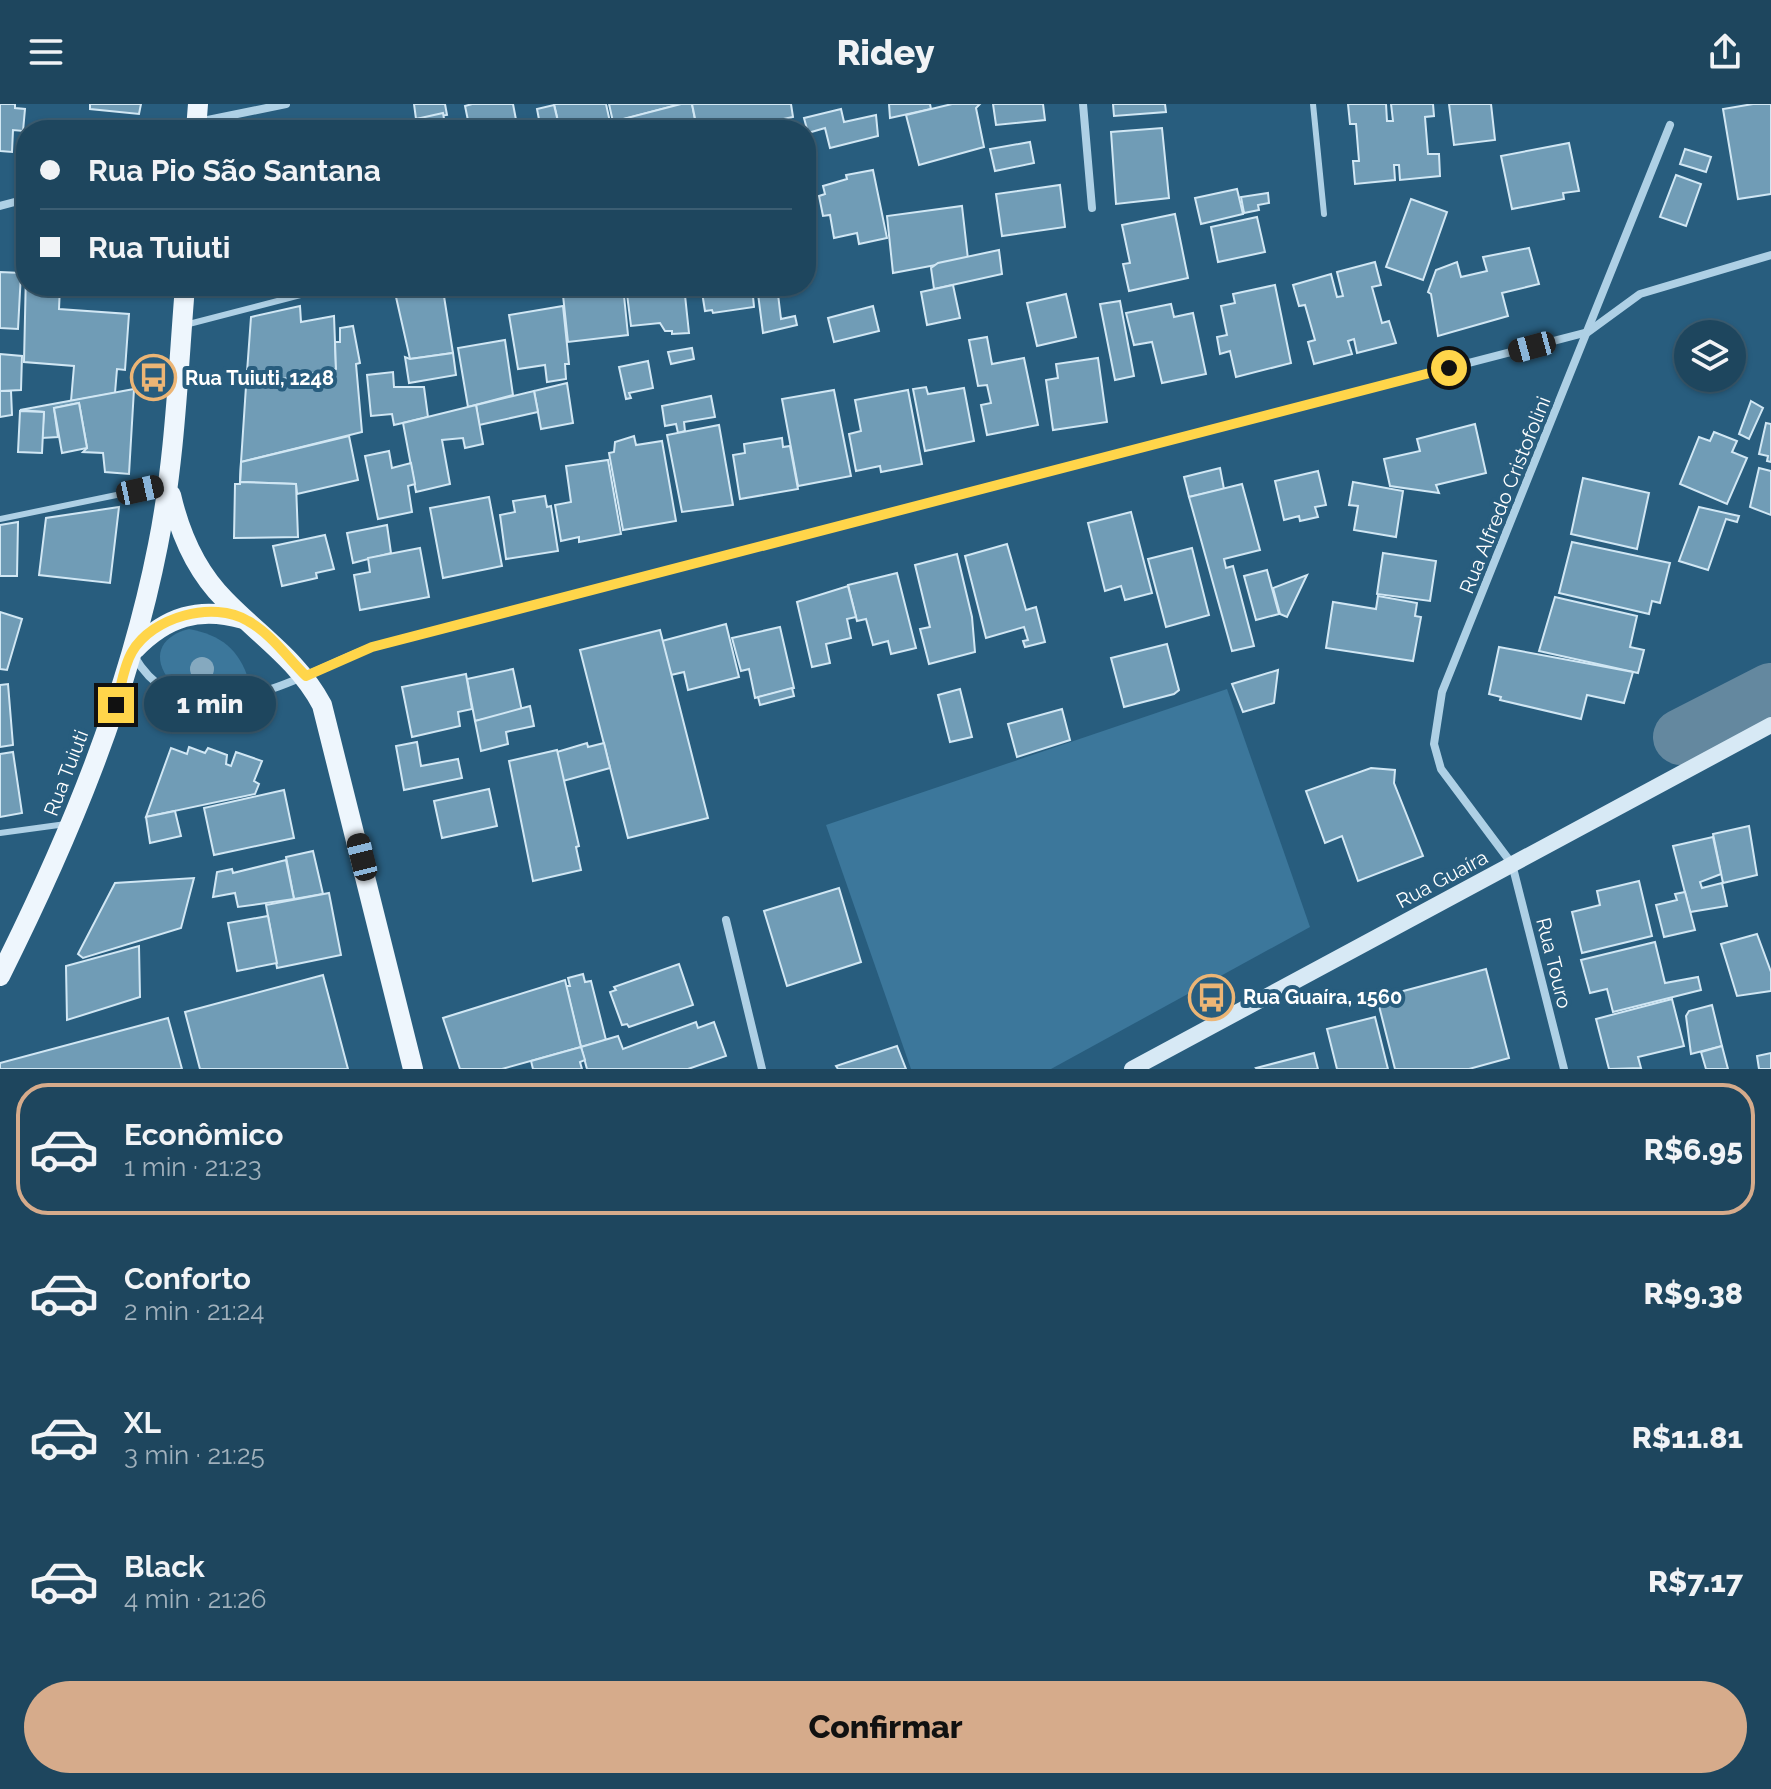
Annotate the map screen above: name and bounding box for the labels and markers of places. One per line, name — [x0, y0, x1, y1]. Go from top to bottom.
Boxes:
bus stop icon: Rua Tuiuti, 1248 — [130, 354, 178, 402]
place label: Rua Tuiuti, 1248 — [185, 366, 334, 390]
bus stop icon: Rua Guaíra, 1560 — [1188, 973, 1236, 1021]
place label: Rua Guaíra, 1560 — [1243, 985, 1402, 1009]

